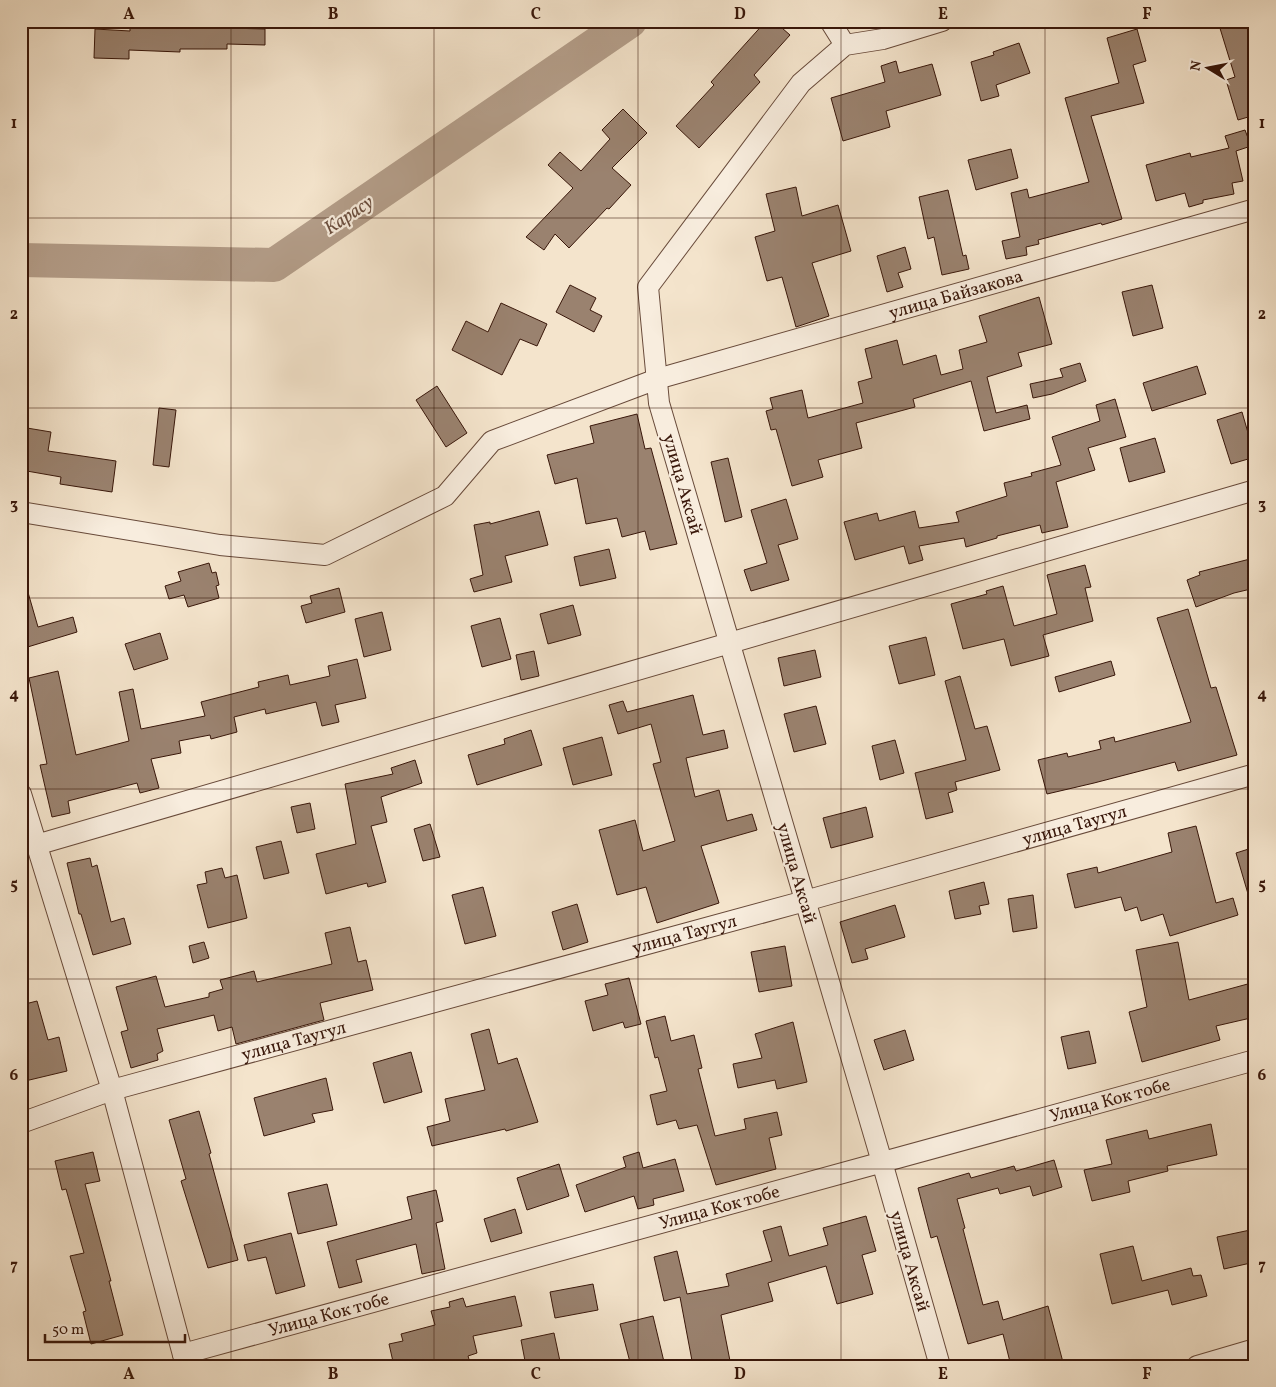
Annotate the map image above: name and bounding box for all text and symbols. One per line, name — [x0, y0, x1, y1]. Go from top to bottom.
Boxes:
text: A — [123, 4, 135, 26]
text: B — [328, 4, 339, 26]
text: C — [531, 4, 541, 26]
text: D — [734, 4, 746, 26]
text: E — [938, 4, 948, 26]
text: F — [1142, 4, 1152, 26]
north arrow — [1184, 42, 1234, 92]
text: N — [1186, 59, 1207, 73]
text: 1 — [11, 113, 17, 135]
text: 1 — [1259, 113, 1265, 135]
water label: Карасу — [319, 189, 379, 242]
street label: улица Байзакова — [886, 265, 1026, 327]
text: 2 — [10, 304, 18, 326]
text: 2 — [1258, 304, 1266, 326]
street label: улица Аксай — [655, 431, 708, 538]
text: 3 — [10, 494, 18, 516]
text: 3 — [1258, 494, 1266, 516]
text: 4 — [9, 684, 19, 706]
text: 4 — [1257, 684, 1267, 706]
street label: улица Таугул — [1020, 800, 1130, 853]
street label: улица Аксай — [769, 820, 822, 927]
text: 5 — [10, 874, 18, 896]
text: 5 — [1258, 874, 1266, 896]
street label: улица Таугул — [630, 909, 740, 962]
street label: улица Таугул — [239, 1016, 349, 1068]
text: 6 — [10, 1065, 19, 1087]
text: 6 — [1258, 1065, 1267, 1087]
street label: Улица Кок тобе — [1047, 1073, 1173, 1130]
street label: Улица Кок тобе — [656, 1180, 783, 1237]
street label: улица Аксай — [882, 1208, 935, 1315]
text: 7 — [10, 1255, 18, 1277]
text: 7 — [1258, 1255, 1266, 1277]
street label: Улица Кок тобе — [266, 1287, 392, 1344]
scale bar — [45, 1312, 185, 1344]
text: 50 m — [52, 1320, 84, 1341]
text: A — [123, 1364, 135, 1386]
text: B — [328, 1364, 339, 1386]
text: C — [531, 1364, 541, 1386]
text: D — [734, 1364, 746, 1386]
text: E — [938, 1364, 948, 1386]
text: F — [1142, 1364, 1152, 1386]

